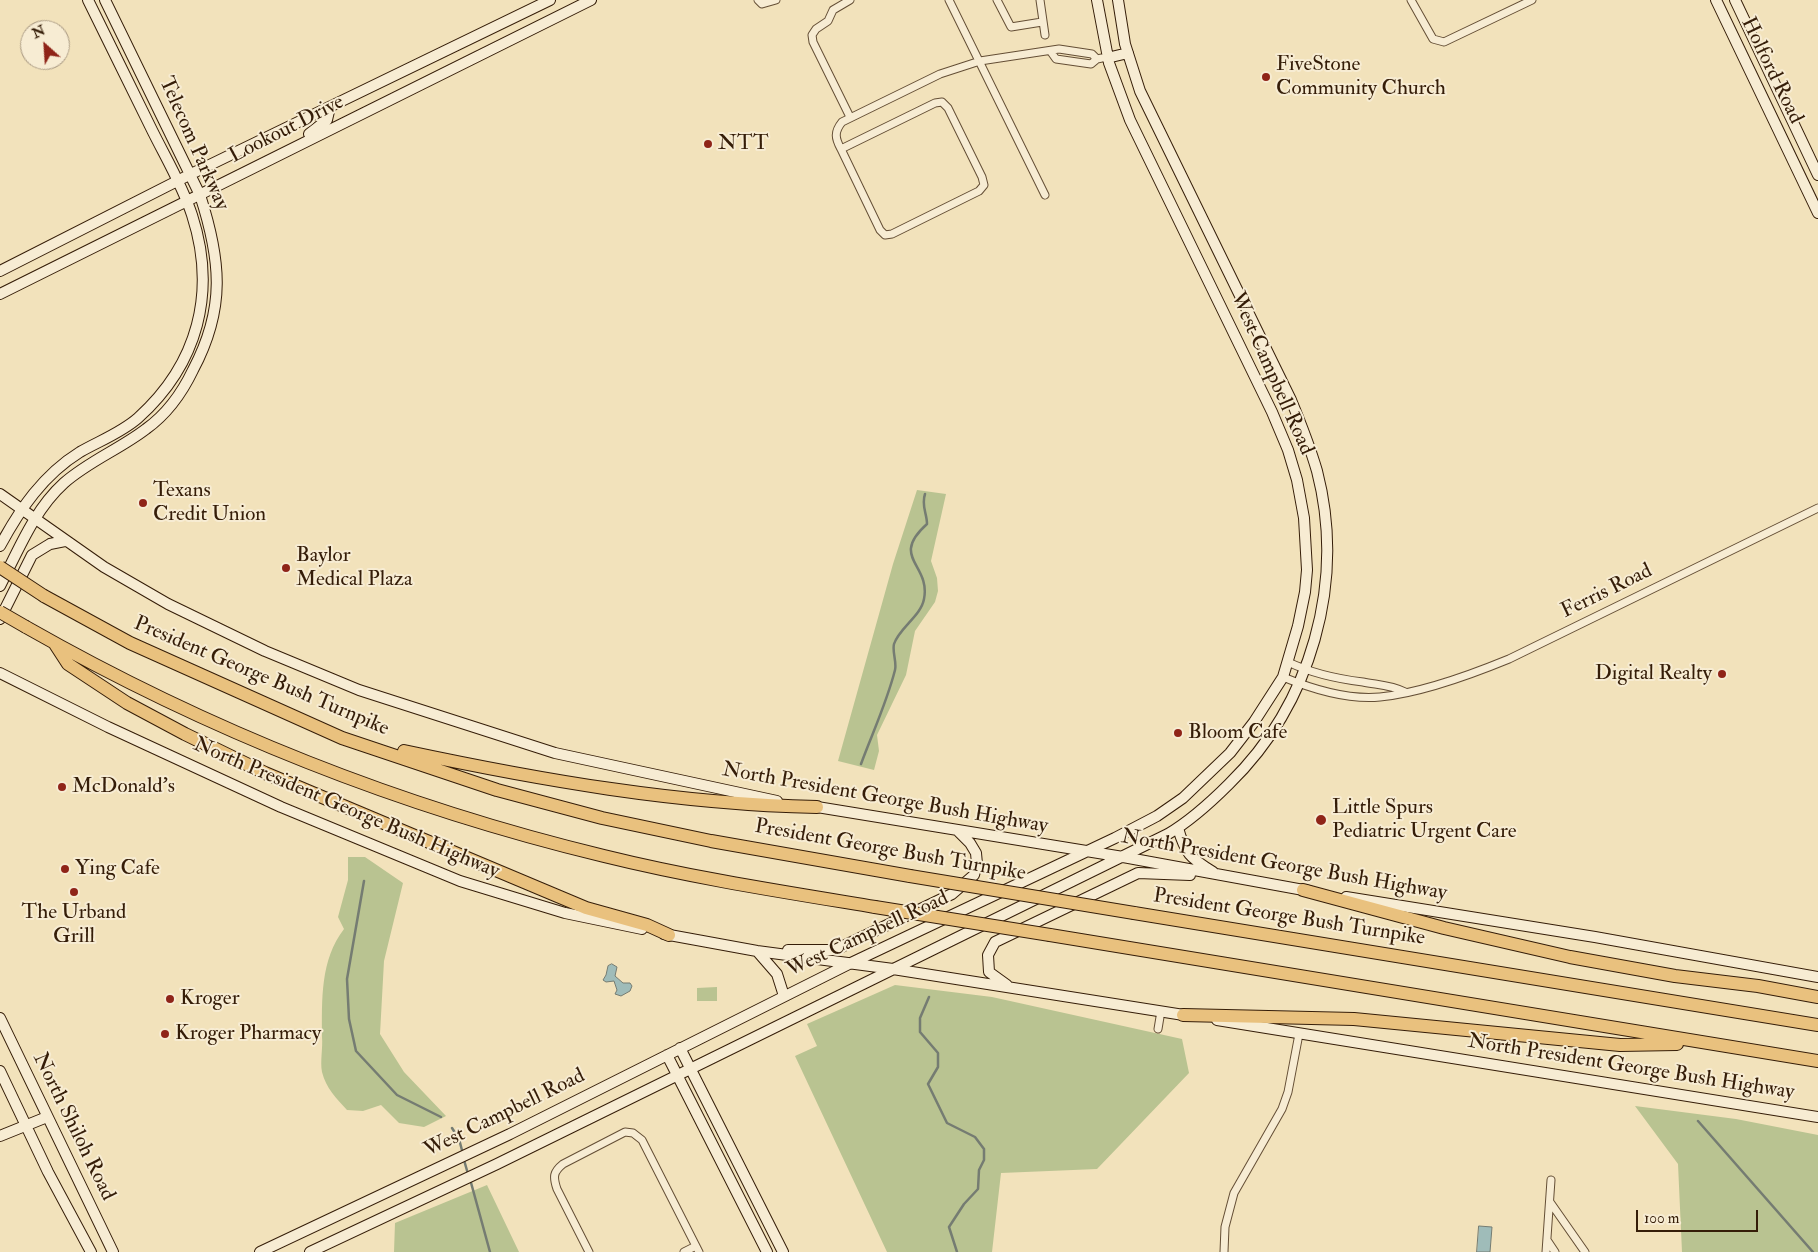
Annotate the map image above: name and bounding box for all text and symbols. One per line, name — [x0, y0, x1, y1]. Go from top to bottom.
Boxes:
street label: Holford Road — [1734, 14, 1808, 128]
north arrow — [20, 20, 70, 70]
text: N — [29, 22, 48, 42]
place label: FiveStone Community Church — [1276, 52, 1446, 102]
marker: FiveStone Community Church — [1260, 71, 1272, 83]
street label: Telecom Parkway — [152, 73, 234, 215]
street label: Lookout Drive — [225, 90, 349, 170]
place label: NTT — [718, 131, 768, 157]
marker: NTT — [702, 138, 714, 150]
street label: West Campbell Road — [1224, 289, 1318, 459]
place label: Texans Credit Union — [153, 478, 266, 528]
marker: Texans Credit Union — [137, 497, 149, 509]
place label: Baylor Medical Plaza — [296, 543, 413, 593]
street label: Ferris Road — [1557, 559, 1657, 625]
marker: Baylor Medical Plaza — [280, 562, 292, 574]
street label: President George Bush Turnpike — [130, 612, 392, 742]
place label: Digital Realty — [1595, 661, 1712, 687]
marker: Digital Realty — [1716, 668, 1728, 680]
place label: Bloom Cafe — [1188, 720, 1287, 746]
marker: Bloom Cafe — [1172, 727, 1184, 739]
street label: North President George Bush Highway — [189, 733, 503, 885]
street label: North President George Bush Highway — [720, 758, 1050, 840]
place label: McDonald's — [72, 774, 175, 800]
marker: McDonald's — [56, 781, 68, 793]
place label: Little Spurs Pediatric Urgent Care — [1332, 795, 1516, 845]
marker: Little Spurs Pediatric Urgent Care — [1314, 813, 1328, 827]
street label: President George Bush Turnpike — [752, 815, 1028, 887]
street label: North President George Bush Highway — [1119, 825, 1449, 907]
place label: Ying Cafe — [75, 856, 160, 882]
marker: Ying Cafe — [59, 863, 71, 875]
street label: President George Bush Turnpike — [1151, 884, 1427, 952]
marker: The Urband Grill — [68, 886, 80, 898]
street label: West Campbell Road — [783, 886, 953, 984]
place label: The Urband Grill — [22, 900, 126, 950]
place label: Kroger — [180, 986, 239, 1012]
marker: Kroger — [164, 993, 176, 1005]
place label: Kroger Pharmacy — [175, 1021, 321, 1047]
marker: Kroger Pharmacy — [159, 1028, 171, 1040]
street label: North President George Bush Highway — [1466, 1030, 1796, 1106]
street label: North Shiloh Road — [26, 1049, 120, 1205]
street label: West Campbell Road — [421, 1064, 589, 1164]
scale bar — [1638, 1200, 1760, 1232]
text: 100 m — [1644, 1209, 1679, 1228]

